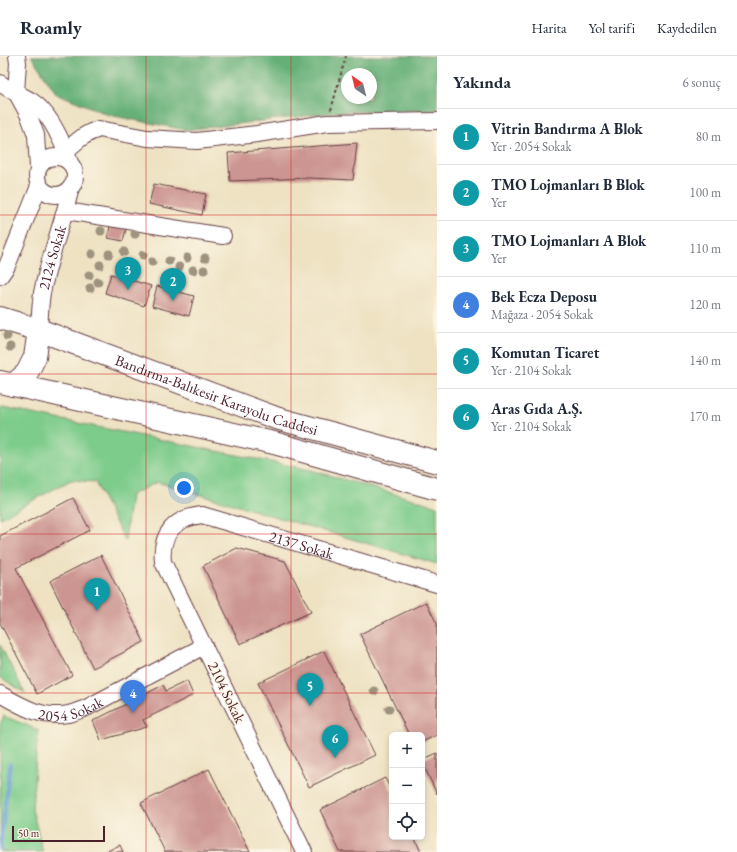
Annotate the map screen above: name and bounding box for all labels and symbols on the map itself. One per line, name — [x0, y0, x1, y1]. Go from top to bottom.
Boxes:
north arrow — [341, 68, 377, 104]
street label: 2124 Sokak — [33, 222, 70, 291]
pin: 3 — [115, 257, 141, 290]
pin: 2 — [160, 268, 186, 301]
street label: Bandırma-Balıkesir Karayolu Caddesi — [113, 350, 321, 439]
your location — [174, 478, 194, 498]
street label: 2137 Sokak — [267, 526, 337, 563]
pin: 1 — [84, 578, 110, 611]
street label: 2104 Sokak — [204, 658, 250, 727]
pin: 5 — [297, 673, 323, 706]
pin: 4 — [120, 680, 146, 713]
street label: 2054 Sokak — [36, 691, 107, 725]
pin: 6 — [322, 725, 348, 758]
scale bar — [12, 824, 105, 843]

